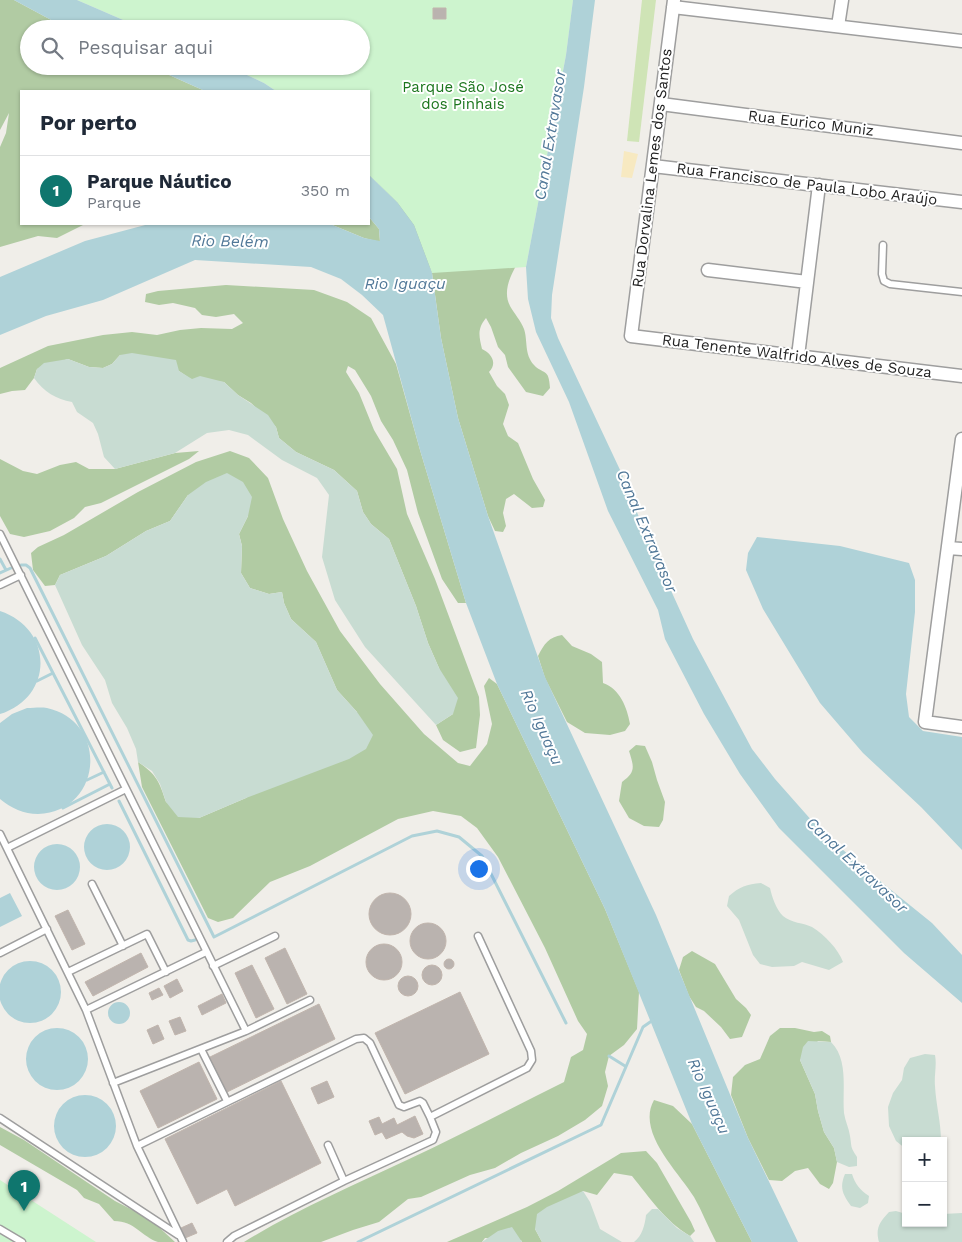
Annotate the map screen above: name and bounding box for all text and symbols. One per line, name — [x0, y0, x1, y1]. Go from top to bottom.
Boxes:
search box — [20, 20, 370, 75]
icon: search — [38, 34, 66, 62]
text: Pesquisar aqui — [78, 36, 213, 59]
street label: Rua Dorvalina Lemes dos Santos — [628, 47, 676, 289]
water label: Canal Extravasor — [530, 68, 570, 202]
park label: Parque São José dos Pinhais — [402, 78, 524, 113]
street label: Rua Eurico Muniz — [747, 106, 875, 140]
text: Por perto — [40, 110, 137, 135]
street label: Rua Francisco de Paula Lobo Araújo — [676, 159, 938, 209]
text: Parque Náutico — [87, 170, 232, 193]
text: 1 — [53, 181, 59, 200]
text: 350 m — [301, 181, 350, 200]
text: Parque — [87, 193, 141, 212]
water label: Rio Belém — [191, 231, 269, 251]
water label: Rio Iguaçu — [364, 274, 446, 293]
street label: Rua Tenente Walfrido Alves de Souza — [661, 331, 933, 382]
water label: Canal Extravasor — [612, 467, 682, 596]
water label: Rio Iguaçu — [517, 686, 567, 768]
water label: Canal Extravasor — [802, 813, 912, 917]
your location — [466, 856, 492, 882]
water label: Rio Iguaçu — [684, 1055, 734, 1137]
map controls — [902, 1137, 947, 1227]
button: + — [902, 1137, 947, 1182]
pin: 1 — [8, 1170, 40, 1211]
button: − — [902, 1182, 947, 1227]

